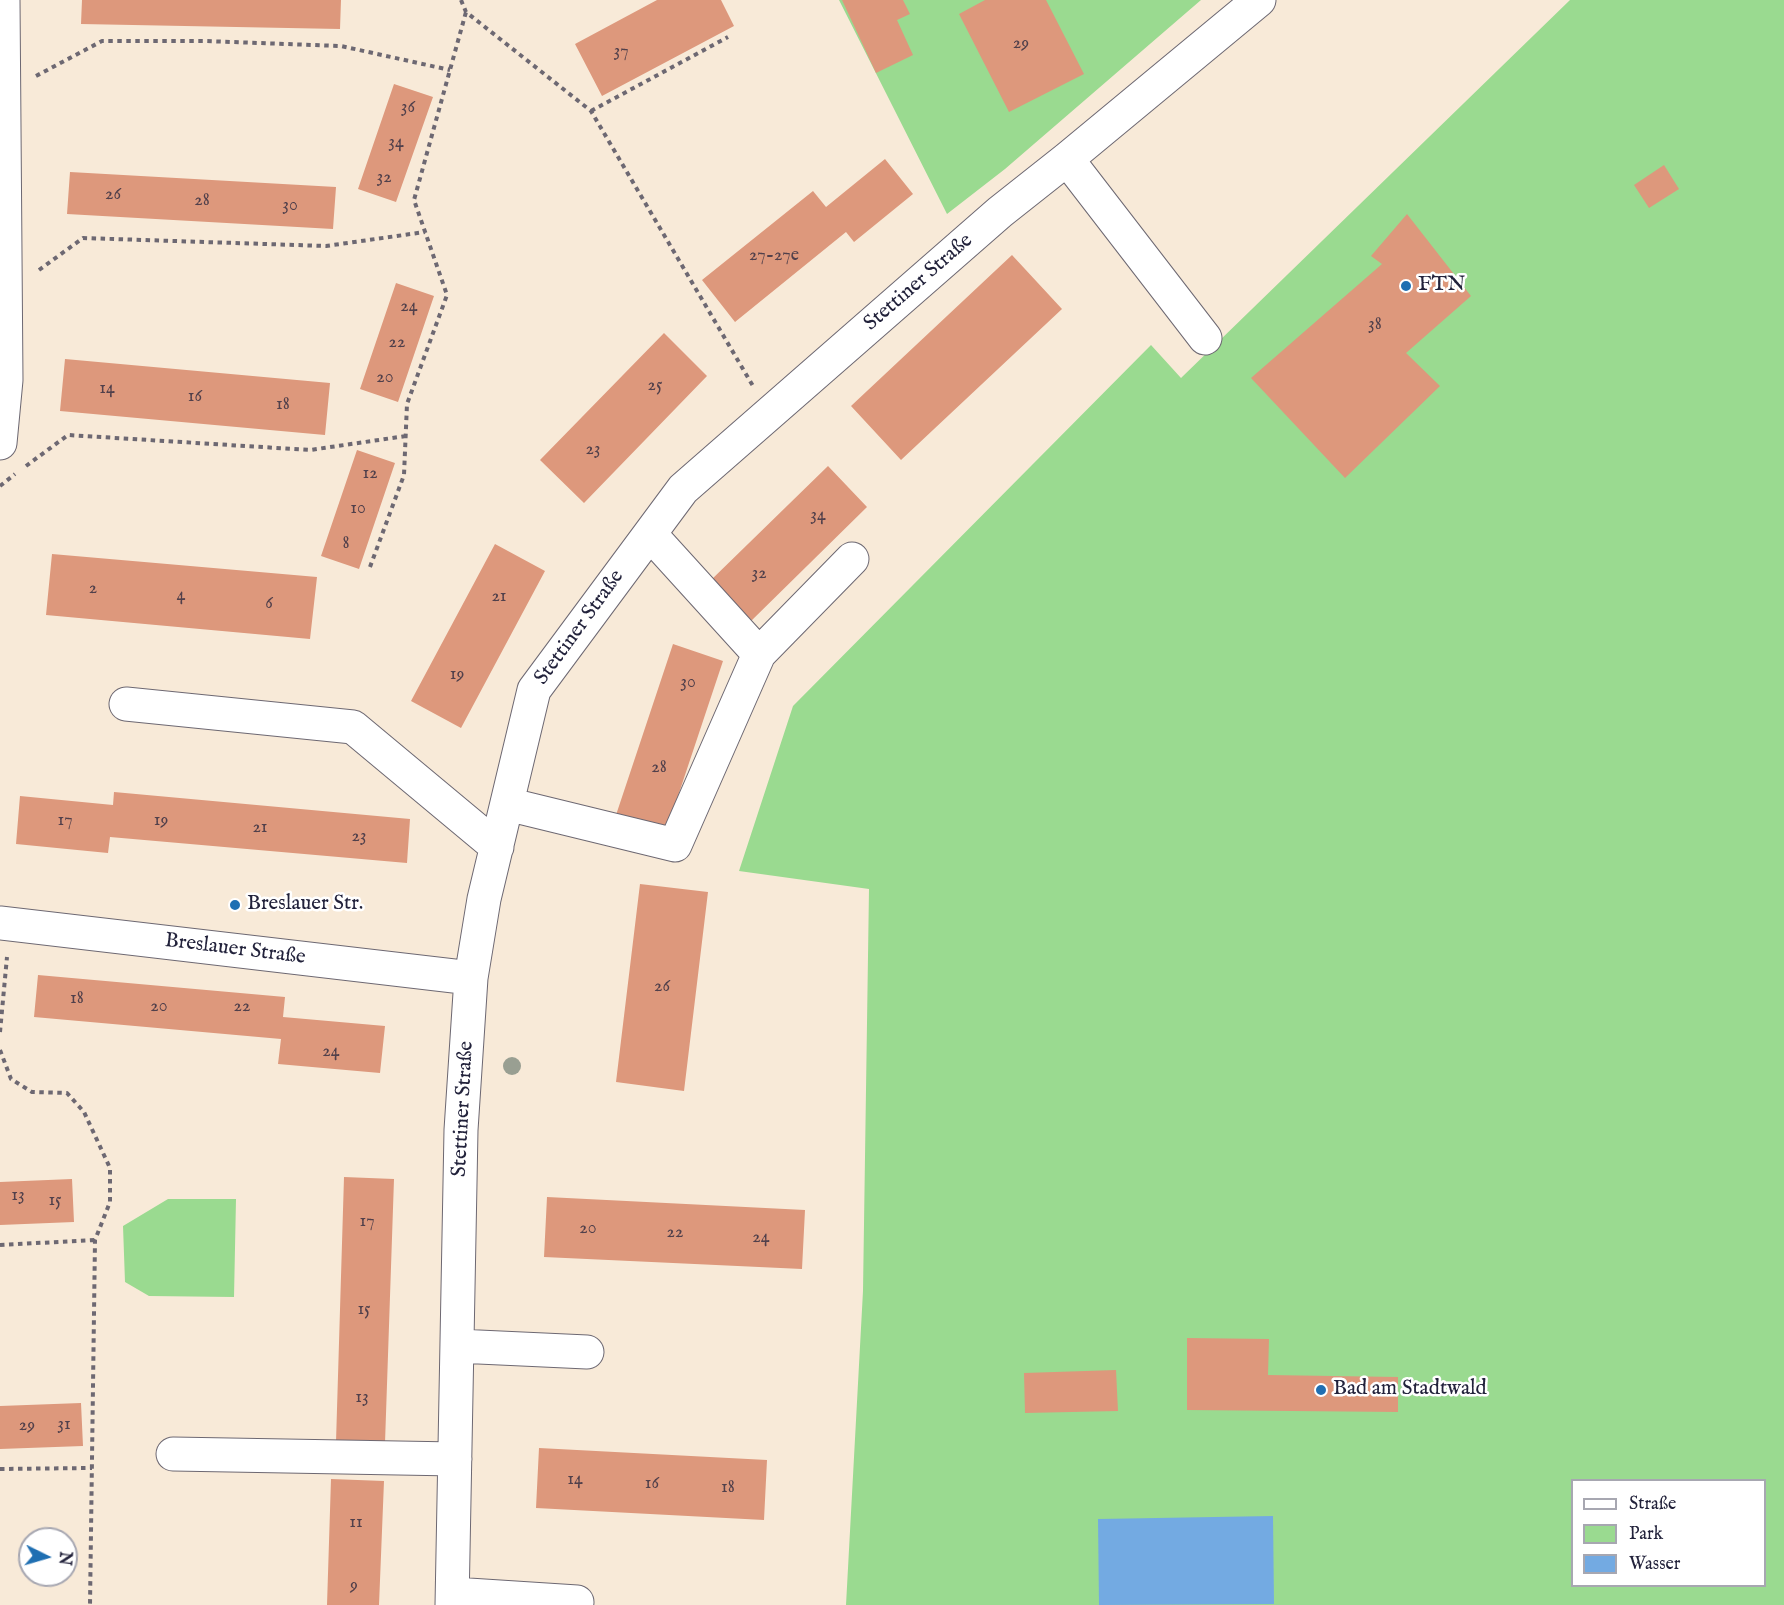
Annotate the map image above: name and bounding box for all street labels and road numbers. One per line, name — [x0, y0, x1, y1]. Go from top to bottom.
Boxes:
street label: Stettiner Straße — [859, 229, 979, 337]
street label: Stettiner Straße — [530, 566, 630, 690]
street label: Breslauer Straße — [163, 929, 307, 971]
street label: Stettiner Straße — [448, 1040, 480, 1178]

